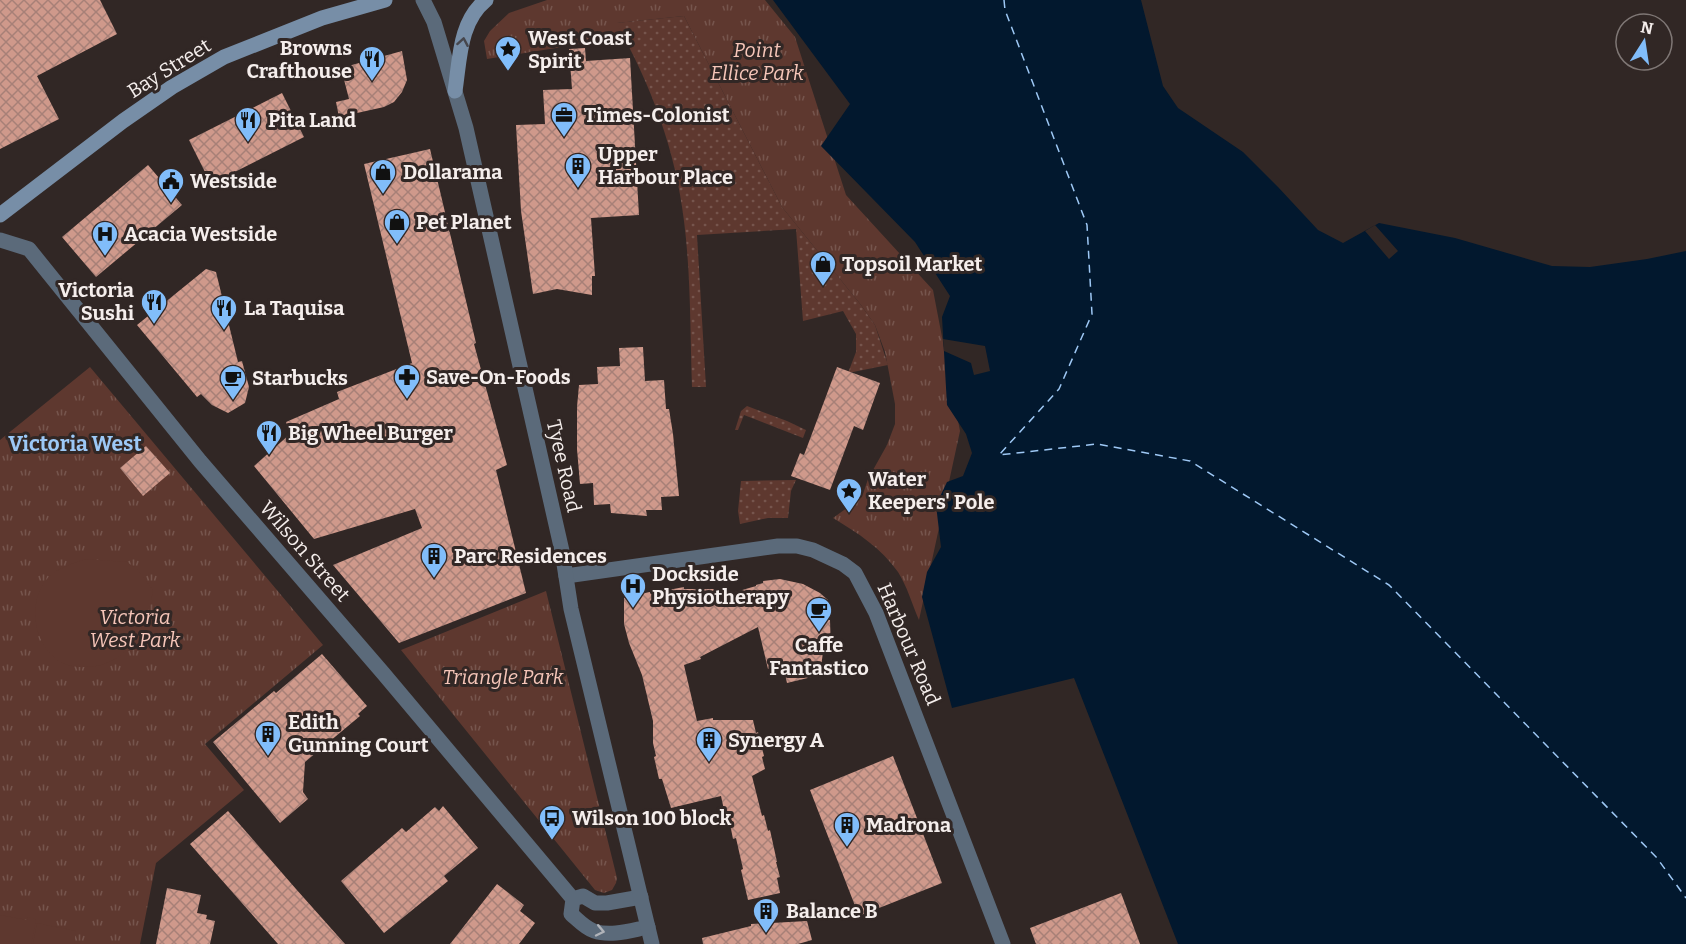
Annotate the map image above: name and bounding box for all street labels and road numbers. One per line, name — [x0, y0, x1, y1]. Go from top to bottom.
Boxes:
street label: Bay Street — [123, 33, 215, 103]
street label: Tyee Road — [542, 417, 586, 515]
street label: Wilson Street — [255, 496, 355, 606]
street label: Harbour Road — [872, 579, 946, 709]

